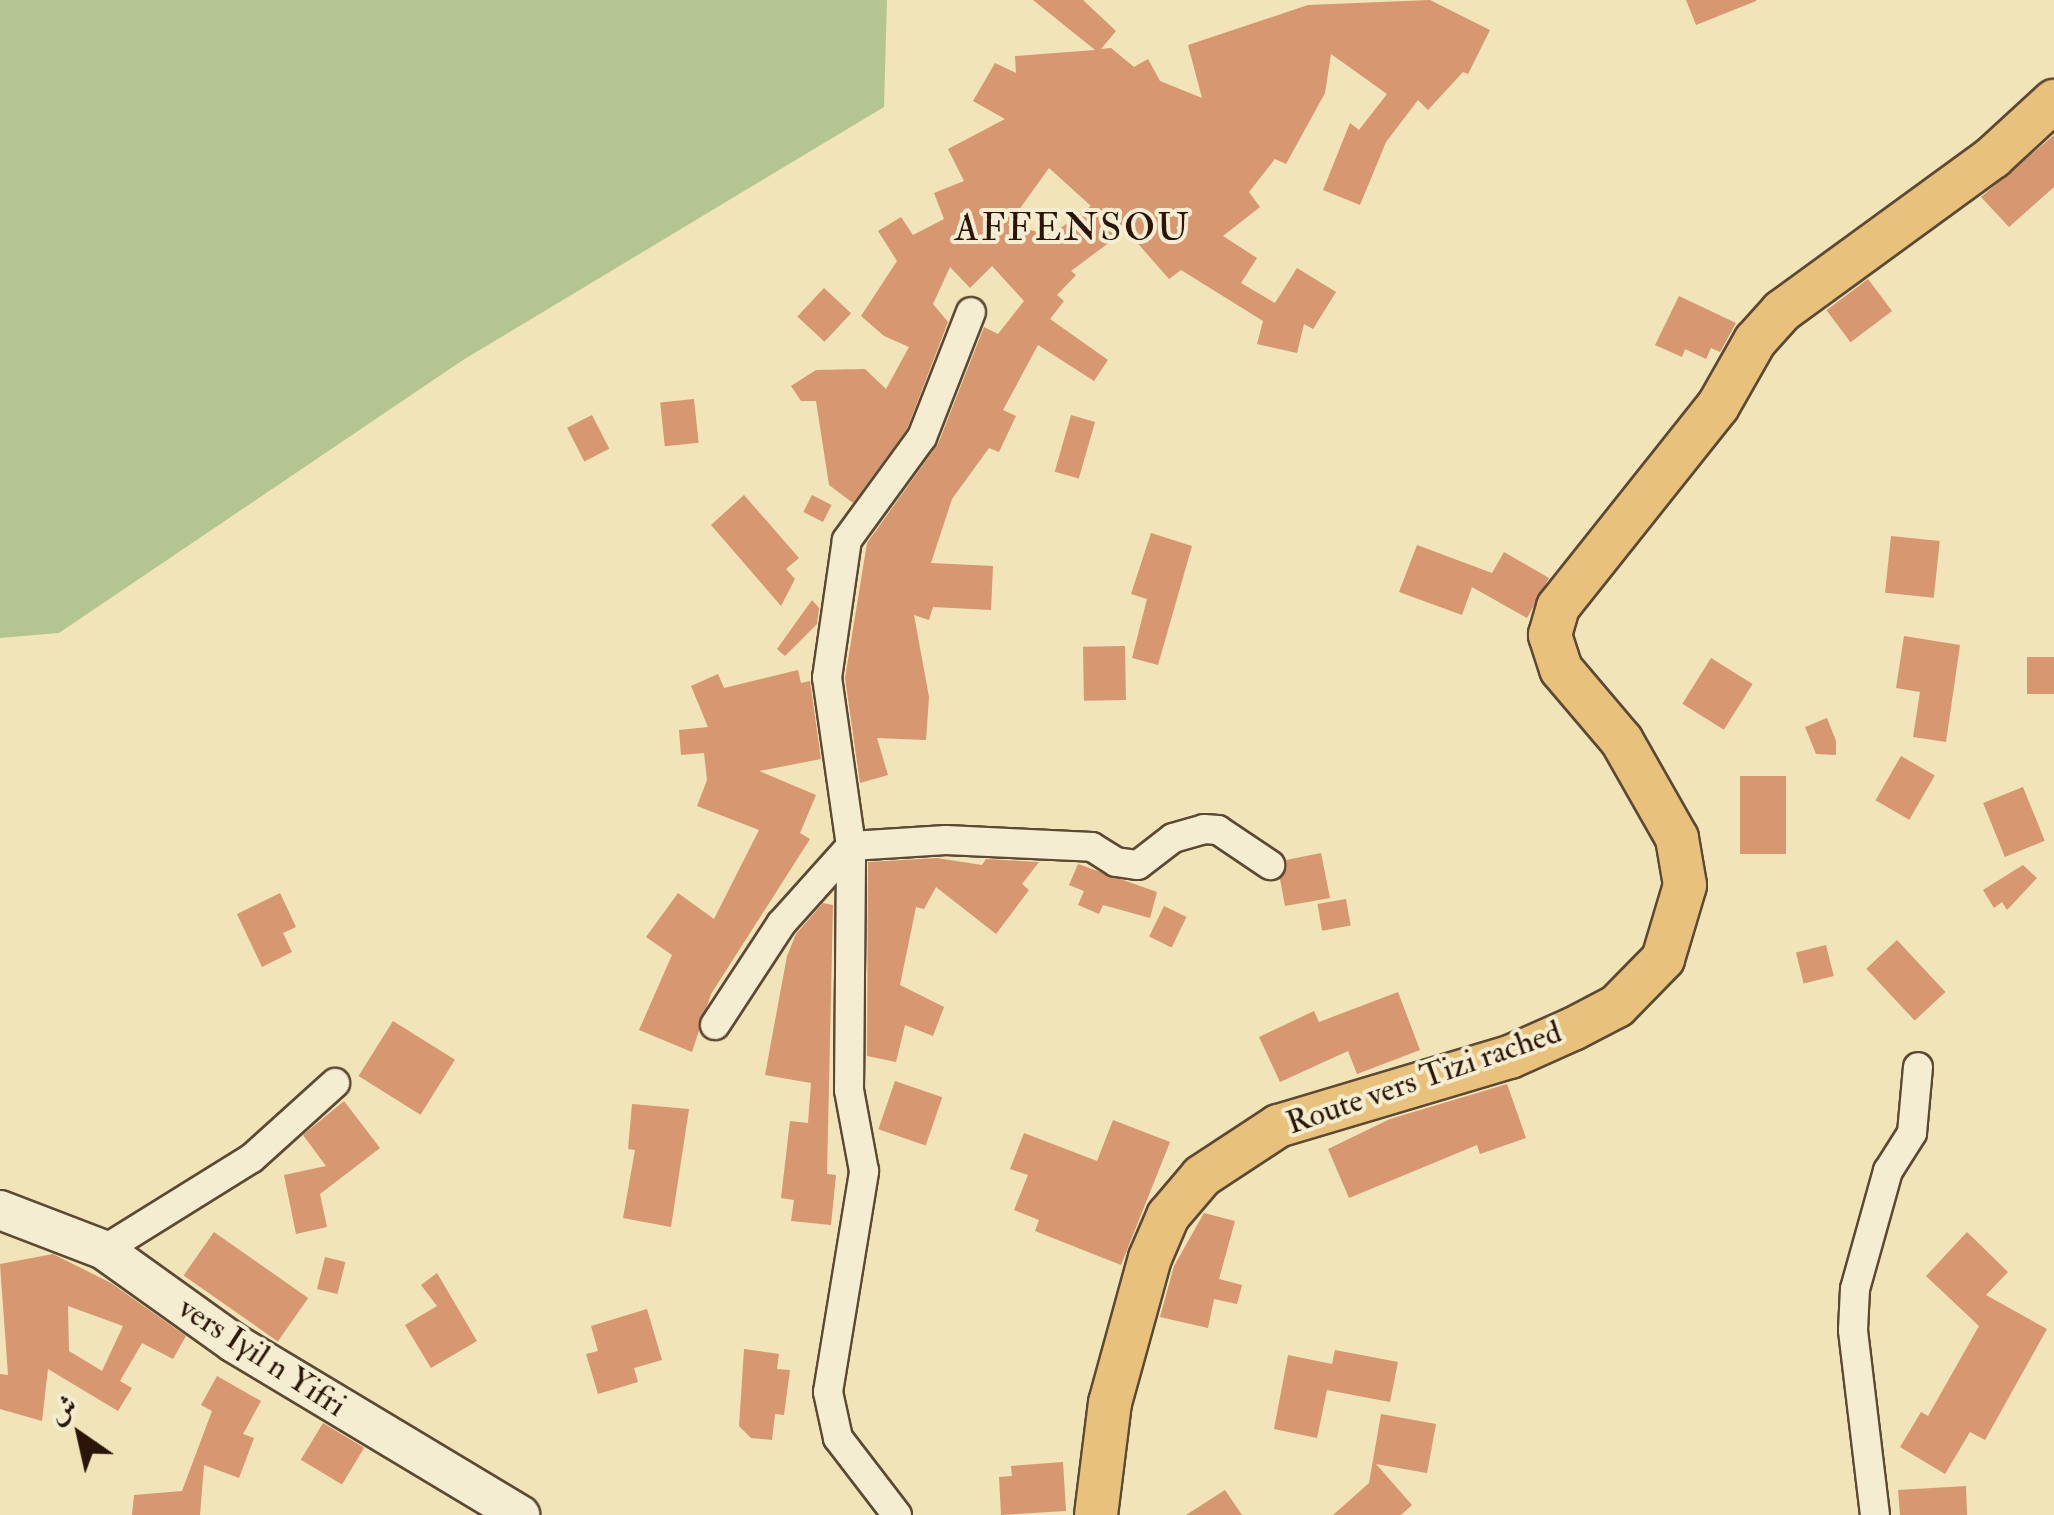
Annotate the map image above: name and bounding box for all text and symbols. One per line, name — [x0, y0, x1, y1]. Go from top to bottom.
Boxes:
district label: AFFENSOU — [955, 206, 1191, 252]
street label: Route vers Tizi rached — [1282, 1013, 1566, 1143]
street label: vers Iγil n Yifri — [171, 1289, 353, 1425]
north arrow — [30, 1385, 130, 1485]
text: ش — [42, 1387, 84, 1432]

